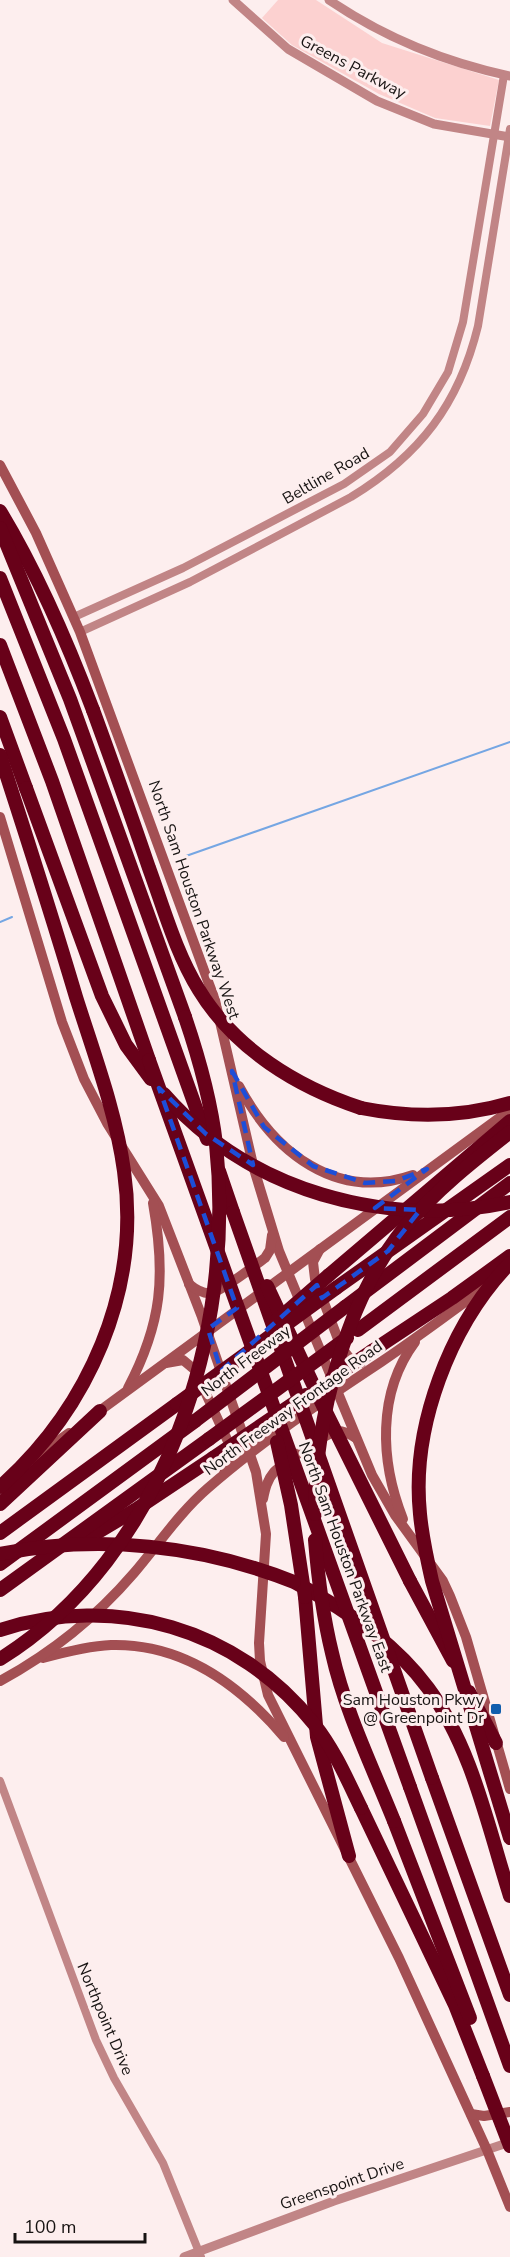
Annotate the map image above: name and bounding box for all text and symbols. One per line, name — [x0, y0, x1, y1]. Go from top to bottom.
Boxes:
street label: Greens Parkway — [296, 30, 410, 104]
street label: Beltline Road — [279, 442, 373, 510]
street label: North Sam Houston Parkway West — [143, 778, 245, 1023]
street label: North Freeway — [197, 1320, 296, 1402]
street label: North Freeway Frontage Road — [199, 1336, 387, 1480]
street label: North Sam Houston Parkway East — [293, 1439, 397, 1676]
place label: Sam Houston Pkwy @ Greenpoint Dr — [343, 1689, 485, 1729]
marker: Sam Houston Pkwy @ Greenpoint Dr — [489, 1702, 503, 1716]
street label: Northpoint Drive — [71, 1959, 139, 2079]
street label: Greenspoint Drive — [277, 2152, 407, 2216]
scale bar — [15, 2206, 146, 2244]
text: 100 m — [24, 2215, 76, 2239]

